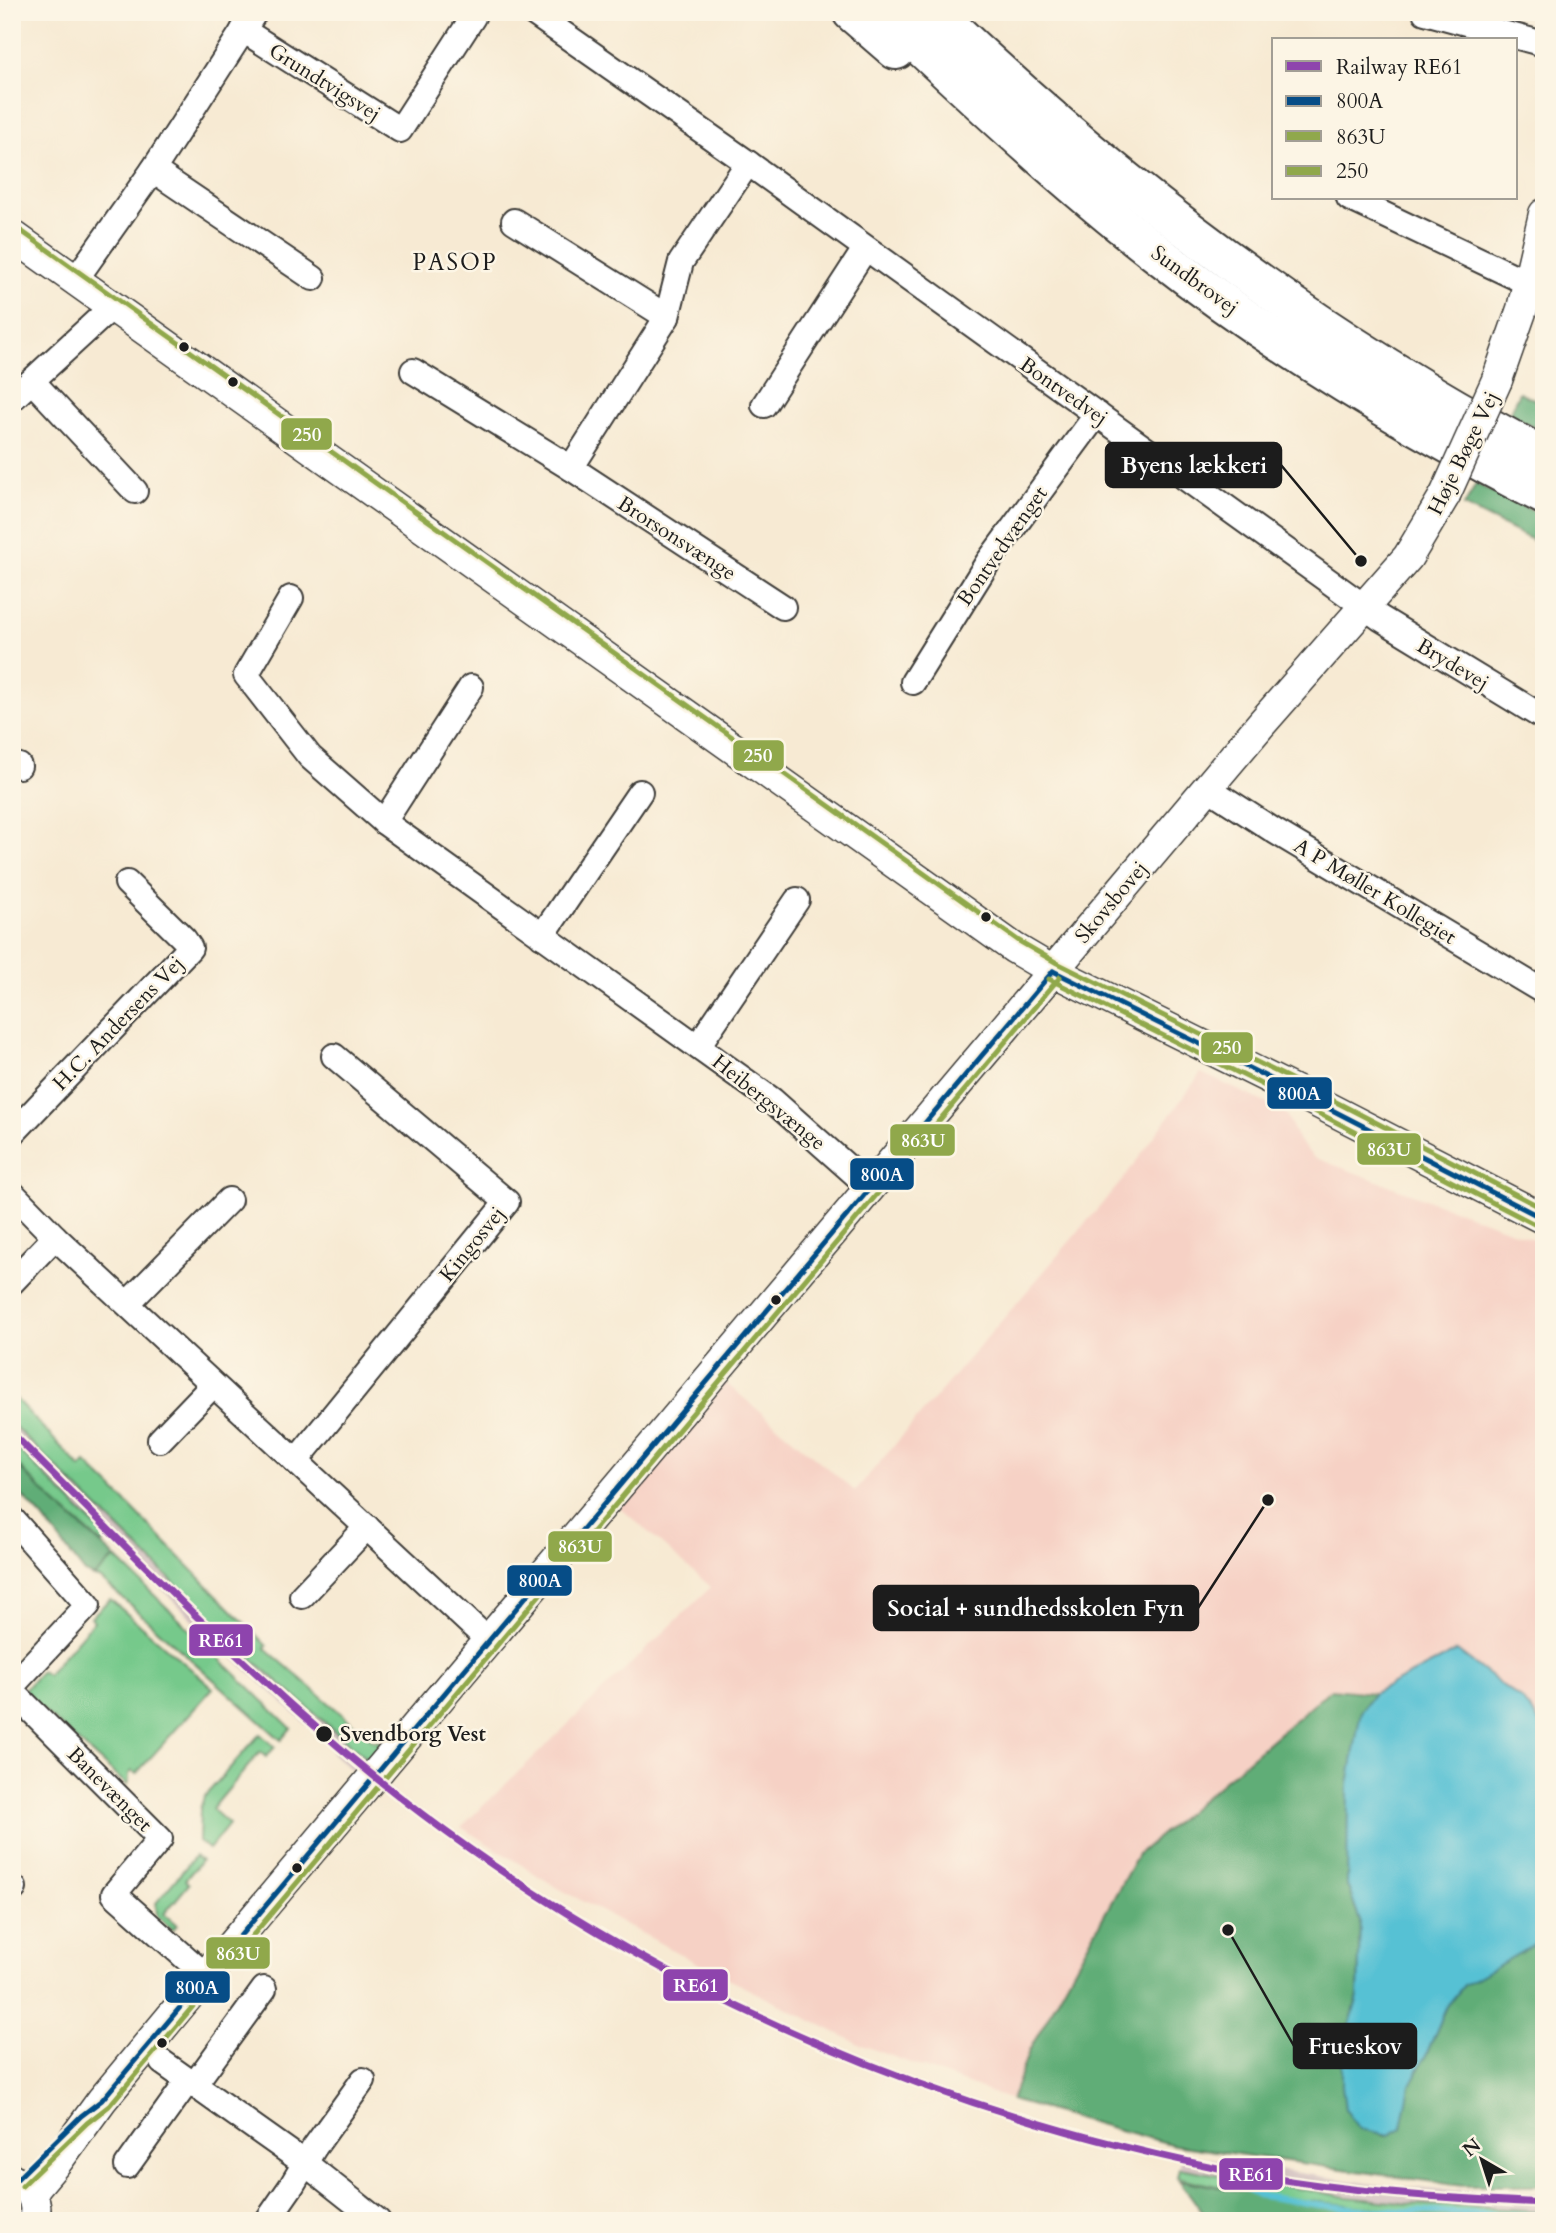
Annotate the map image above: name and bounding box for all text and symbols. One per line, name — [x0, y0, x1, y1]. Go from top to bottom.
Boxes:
street label: Grundtvigsvej — [263, 36, 386, 128]
legend — [1272, 38, 1518, 200]
text: Railway RE61 — [1336, 53, 1463, 82]
text: 800A — [1336, 87, 1383, 116]
text: 863U — [1336, 123, 1385, 152]
text: 250 — [1336, 157, 1368, 186]
street label: Sundbrovej — [1145, 239, 1244, 322]
district label: PASOP — [413, 247, 497, 278]
unlabelled marker — [177, 340, 191, 354]
street label: Bontvedvej — [1014, 350, 1114, 432]
unlabelled marker — [226, 375, 240, 389]
street label: Høje Bøge Vej — [1421, 386, 1506, 520]
line badge: 250 — [280, 417, 333, 451]
text: 250 — [292, 422, 322, 448]
callout: Byens lækkeri — [1106, 443, 1281, 487]
text: Byens lækkeri — [1121, 450, 1267, 481]
street label: Bontvedvænget — [950, 480, 1055, 612]
street label: Brorsonsvænge — [612, 489, 742, 588]
street label: Brydevej — [1411, 631, 1494, 697]
line badge: 250 — [732, 739, 785, 772]
text: 250 — [743, 743, 773, 769]
street label: A P Møller Kollegiet — [1288, 831, 1462, 952]
street label: Skovsbovej — [1068, 855, 1154, 950]
unlabelled marker — [979, 910, 993, 924]
street label: H.C. Andersens Vej — [46, 950, 190, 1097]
line badge: 250 — [1200, 1031, 1254, 1064]
text: 250 — [1212, 1035, 1242, 1061]
street label: Heibergsvænge — [706, 1048, 832, 1157]
line badge: 800A — [1266, 1076, 1333, 1110]
text: 800A — [1277, 1081, 1321, 1107]
line badge: 863U — [889, 1123, 956, 1157]
text: 863U — [901, 1128, 946, 1154]
line badge: 863U — [1356, 1132, 1422, 1166]
text: 863U — [1367, 1137, 1412, 1163]
line badge: 800A — [849, 1157, 915, 1191]
text: 800A — [860, 1162, 904, 1188]
street label: Kingosvej — [433, 1200, 512, 1288]
unlabelled marker — [769, 1293, 783, 1307]
line badge: 863U — [547, 1530, 613, 1563]
text: 863U — [558, 1534, 603, 1560]
line badge: 800A — [506, 1564, 573, 1597]
text: 800A — [518, 1568, 562, 1594]
callout: Social + sundhedsskolen Fyn — [874, 1586, 1198, 1630]
text: Social + sundhedsskolen Fyn — [888, 1593, 1185, 1624]
line badge: RE61 — [188, 1623, 254, 1657]
text: RE61 — [198, 1628, 244, 1654]
place label: Svendborg Vest — [340, 1720, 487, 1749]
marker: Svendborg Vest — [314, 1724, 334, 1744]
street label: Banevænget — [61, 1740, 159, 1839]
unlabelled marker — [290, 1861, 304, 1875]
line badge: 863U — [205, 1936, 271, 1970]
text: 863U — [216, 1941, 261, 1967]
line badge: RE61 — [662, 1968, 729, 2002]
line badge: 800A — [164, 1970, 231, 2004]
text: RE61 — [673, 1973, 719, 1999]
text: 800A — [175, 1975, 219, 2001]
callout: Frueskov — [1294, 2024, 1416, 2068]
text: Frueskov — [1308, 2031, 1402, 2062]
unlabelled marker — [155, 2036, 169, 2050]
north arrow — [1448, 2124, 1518, 2194]
text: N — [1457, 2132, 1487, 2163]
line badge: RE61 — [1218, 2157, 1284, 2191]
text: RE61 — [1228, 2162, 1274, 2188]

